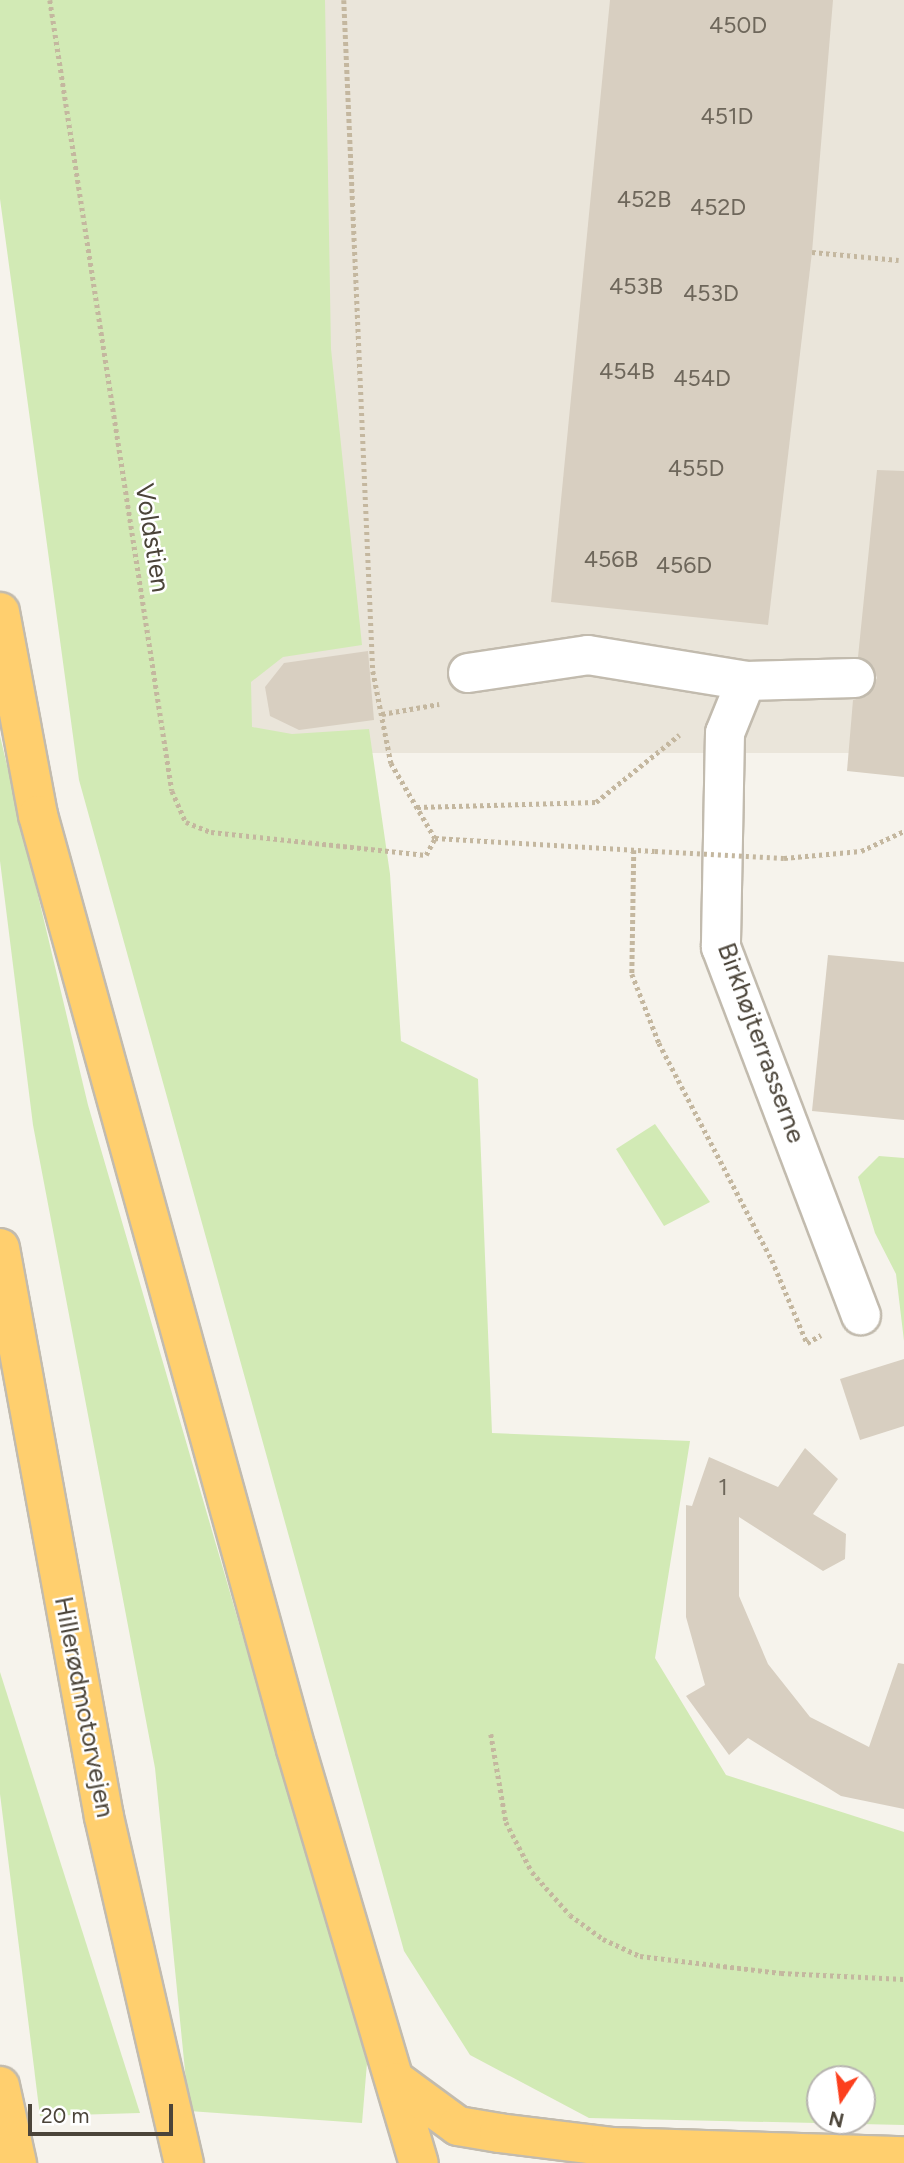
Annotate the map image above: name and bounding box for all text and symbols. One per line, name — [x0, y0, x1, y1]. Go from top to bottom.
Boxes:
house number: 450D — [709, 11, 767, 39]
house number: 451D — [701, 102, 753, 130]
house number: 452B — [617, 185, 671, 213]
house number: 452D — [690, 193, 746, 221]
house number: 453B — [609, 272, 663, 300]
house number: 453D — [683, 279, 739, 307]
house number: 454B — [599, 357, 655, 385]
house number: 454D — [673, 364, 731, 392]
house number: 455D — [668, 454, 724, 482]
street label: Voldstien — [128, 481, 176, 595]
house number: 456B — [584, 545, 638, 573]
house number: 456D — [656, 551, 712, 579]
street label: Birkhøjterrasserne — [710, 939, 812, 1147]
house number: 1 — [718, 1473, 728, 1501]
street label: Hillerødmotorvejen — [47, 1594, 121, 1820]
north arrow — [806, 2065, 876, 2135]
scale bar — [32, 2090, 177, 2134]
text: 20 m — [41, 2103, 89, 2128]
text: N — [827, 2106, 846, 2132]

